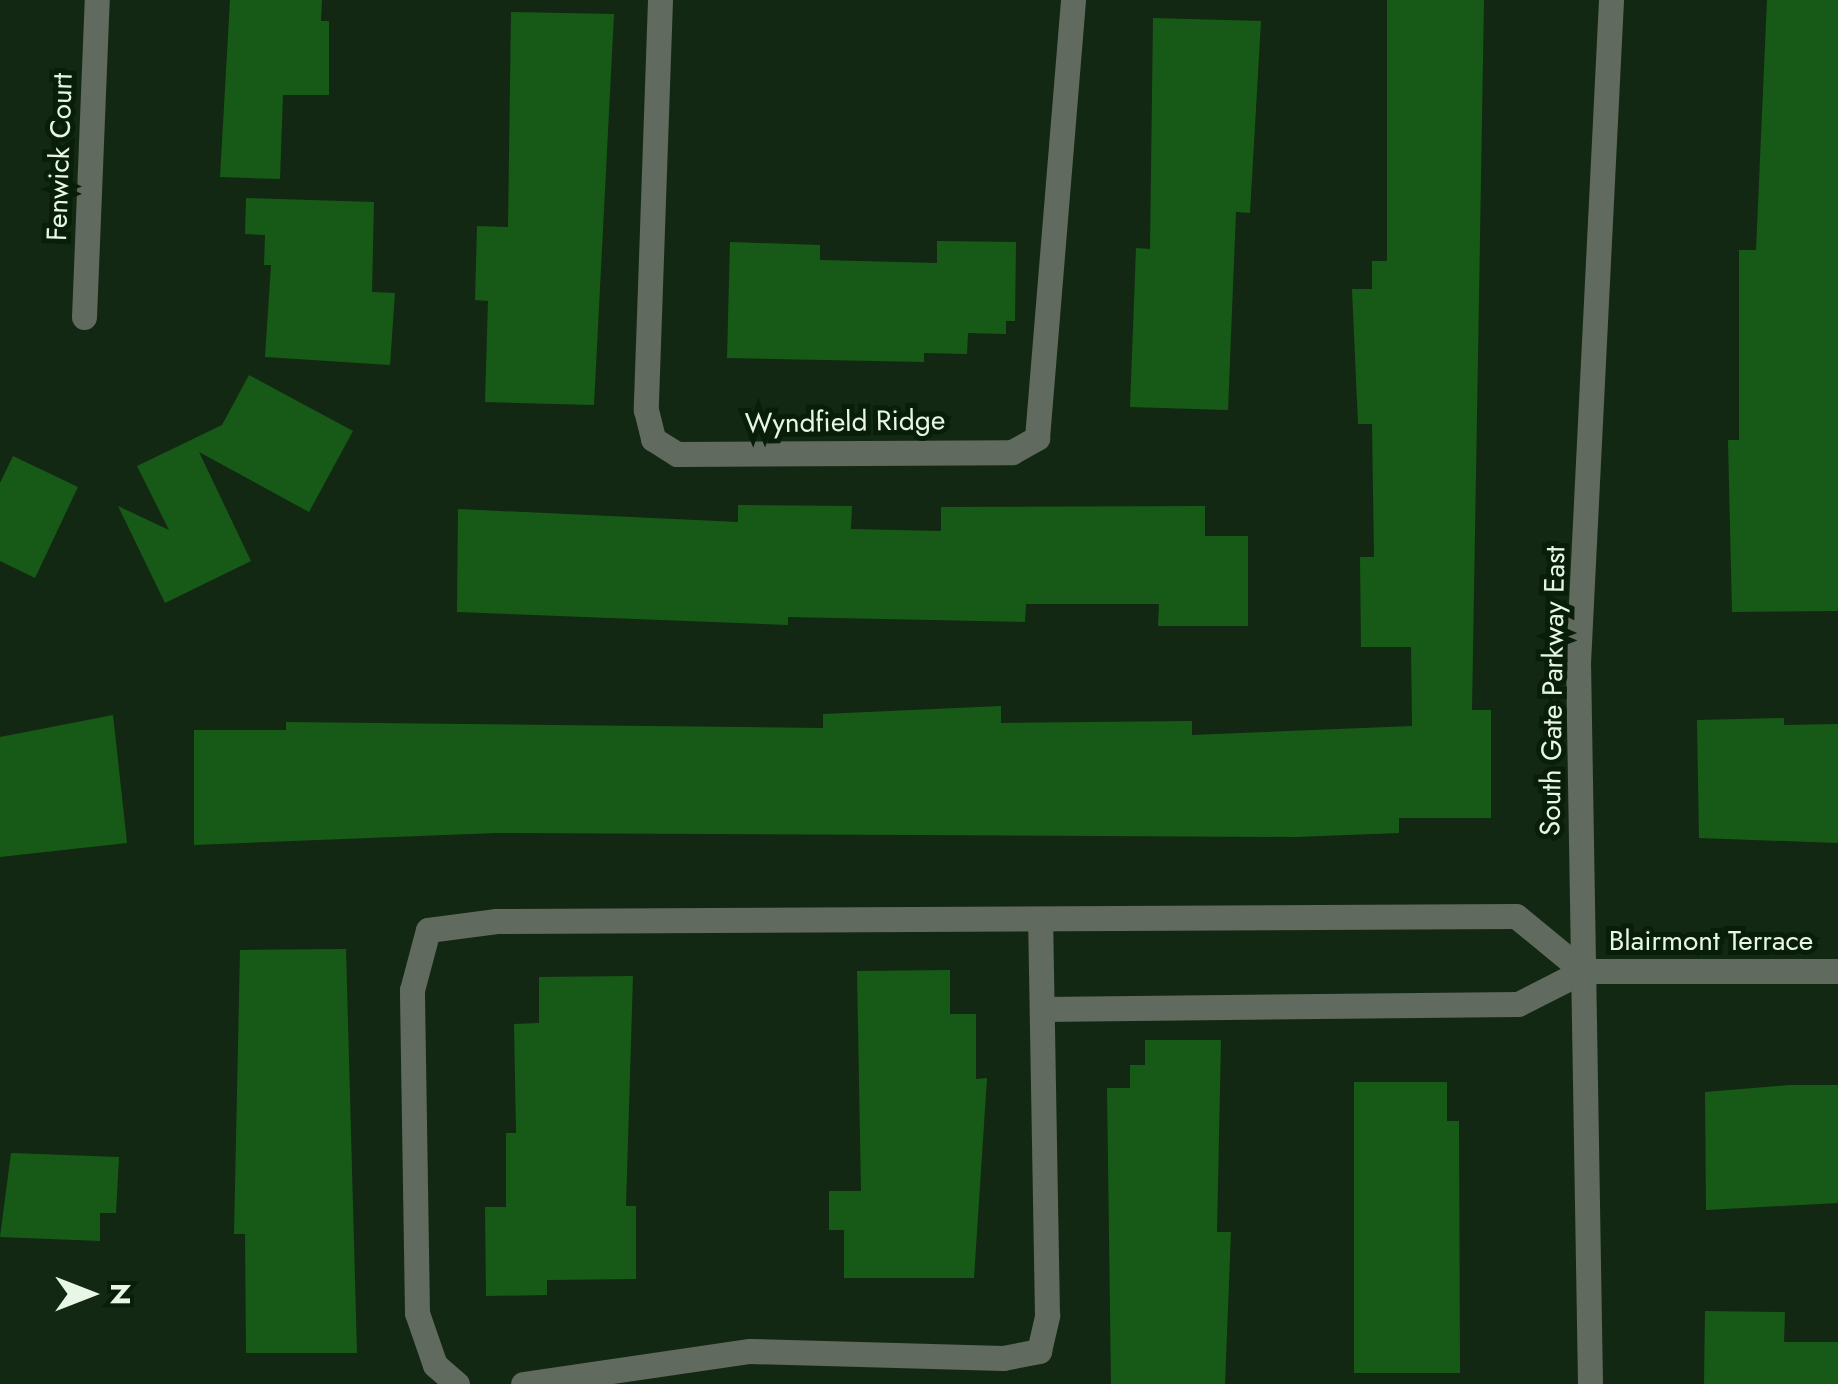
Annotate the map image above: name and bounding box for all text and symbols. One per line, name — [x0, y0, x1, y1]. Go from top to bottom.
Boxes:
street label: Fenwick Court — [40, 72, 80, 242]
street label: Wyndfield Ridge — [744, 403, 946, 441]
street label: South Gate Parkway East — [1534, 546, 1572, 836]
street label: Blairmont Terrace — [1609, 924, 1813, 958]
north arrow — [40, 1244, 140, 1344]
text: N — [100, 1283, 141, 1305]

